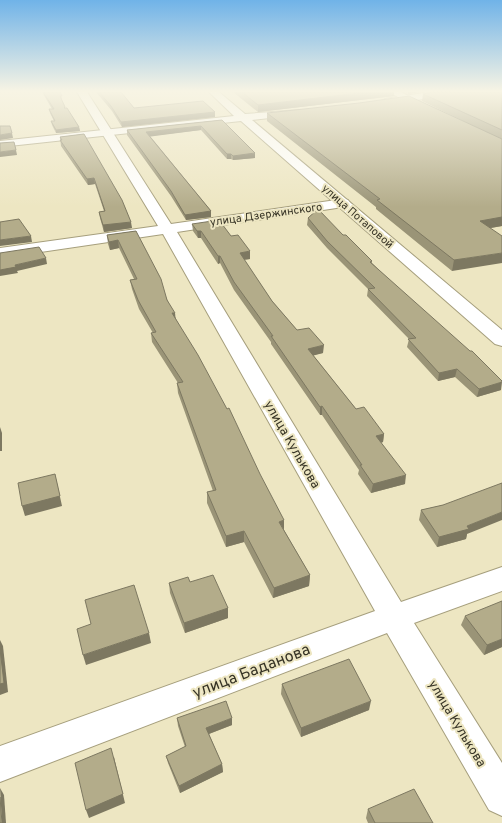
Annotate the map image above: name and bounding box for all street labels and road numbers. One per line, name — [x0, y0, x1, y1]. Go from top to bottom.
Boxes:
street label: улица Потаповой — [319, 182, 396, 252]
street label: улица Дзержинского — [209, 200, 323, 230]
street label: улица Кулькова — [260, 398, 323, 492]
street label: улица Баданова — [190, 640, 313, 703]
street label: улица Кулькова — [424, 678, 489, 771]

